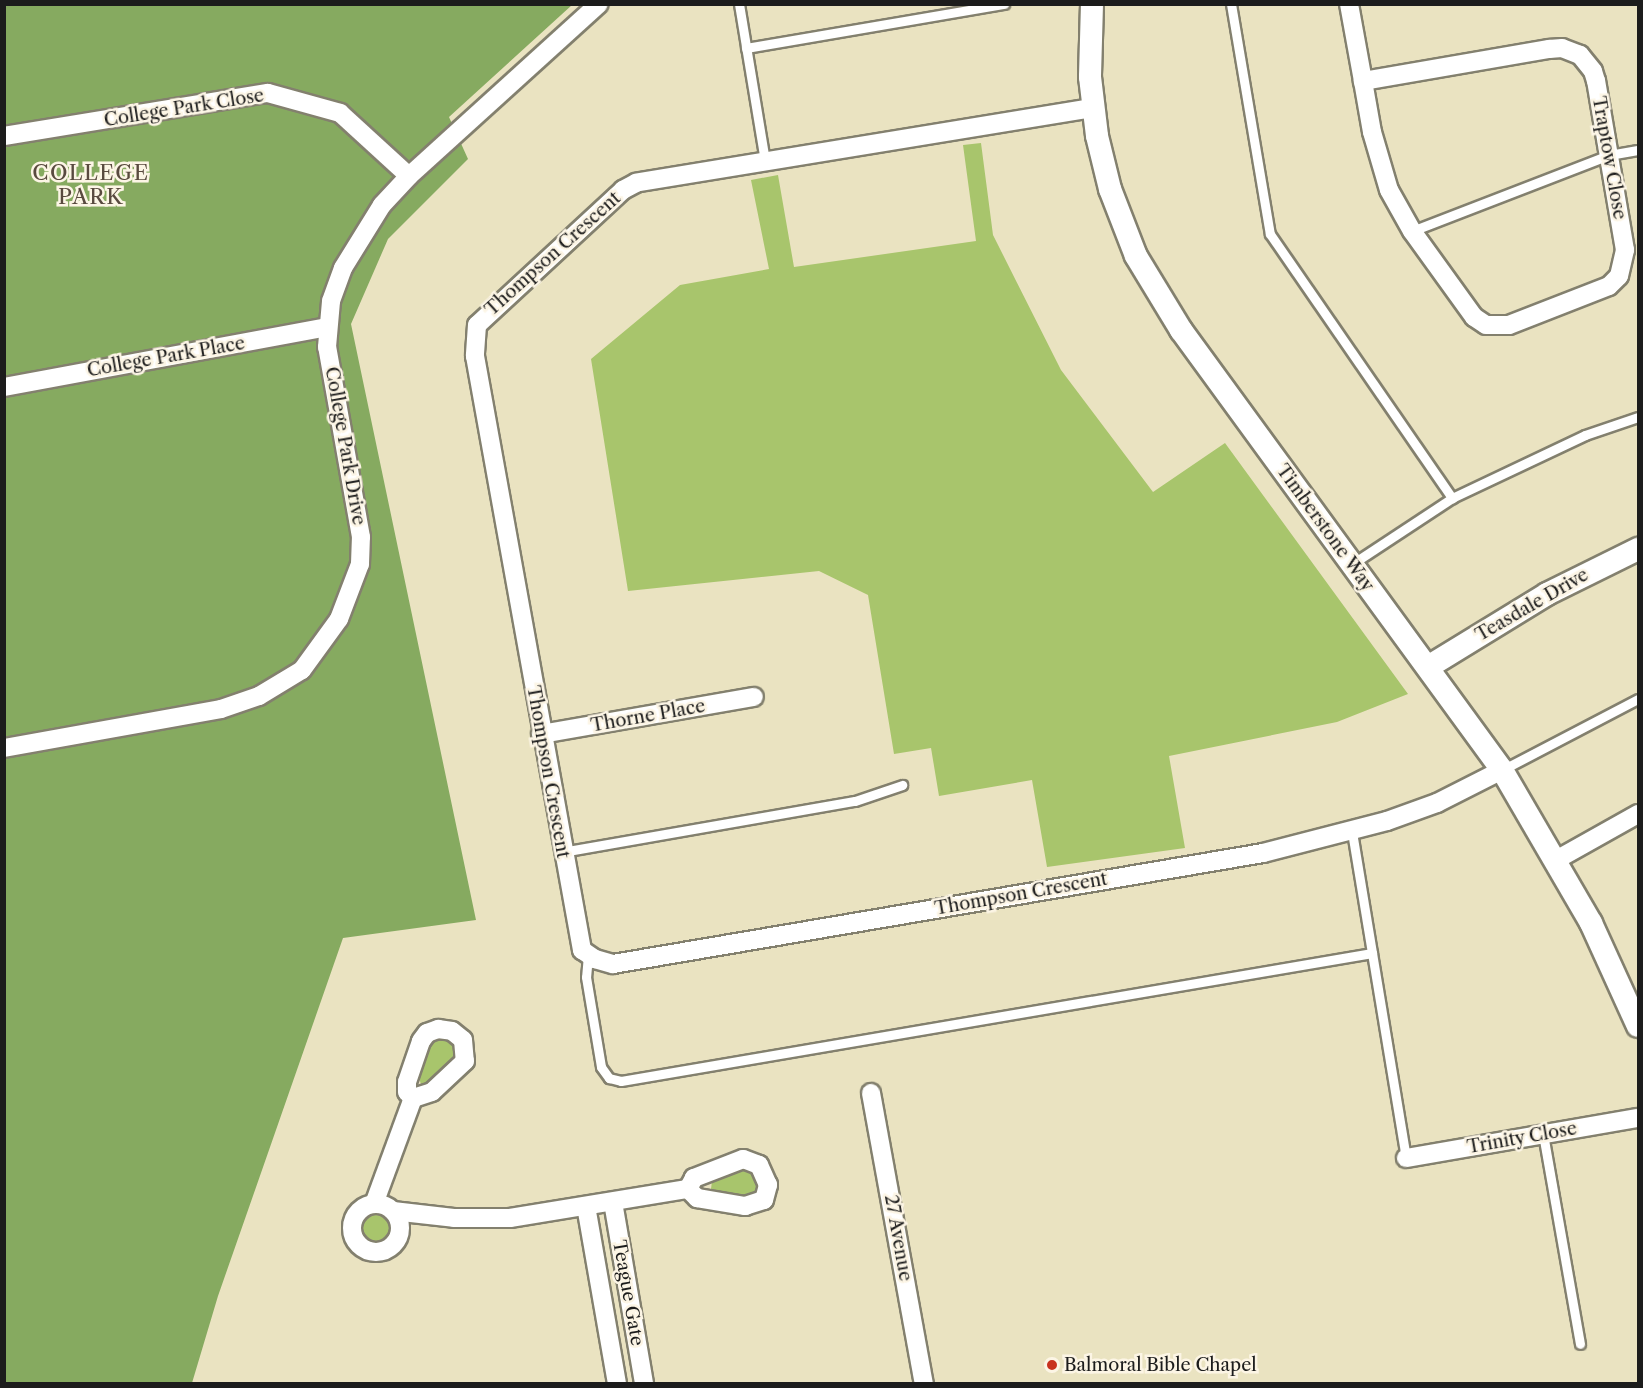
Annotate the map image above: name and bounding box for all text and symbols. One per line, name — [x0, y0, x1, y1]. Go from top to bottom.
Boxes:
street label: College Park Close — [102, 85, 266, 131]
street label: Traptow Close — [1587, 94, 1631, 222]
district label: COLLEGE PARK — [32, 160, 150, 210]
street label: Thompson Crescent — [481, 187, 625, 321]
street label: College Park Place — [85, 332, 247, 382]
street label: College Park Drive — [320, 365, 370, 527]
street label: Timberstone Way — [1271, 460, 1379, 596]
street label: Teasdale Drive — [1472, 564, 1592, 646]
street label: Thompson Crescent — [522, 684, 574, 860]
street label: Thorne Place — [589, 695, 707, 737]
street label: Thompson Crescent — [933, 868, 1109, 920]
street label: Trinity Close — [1465, 1118, 1579, 1158]
street label: 27 Avenue — [880, 1193, 916, 1283]
street label: Teague Gate — [608, 1238, 648, 1348]
place label: Balmoral Bible Chapel — [1064, 1354, 1257, 1376]
marker: Balmoral Bible Chapel — [1045, 1358, 1059, 1372]

